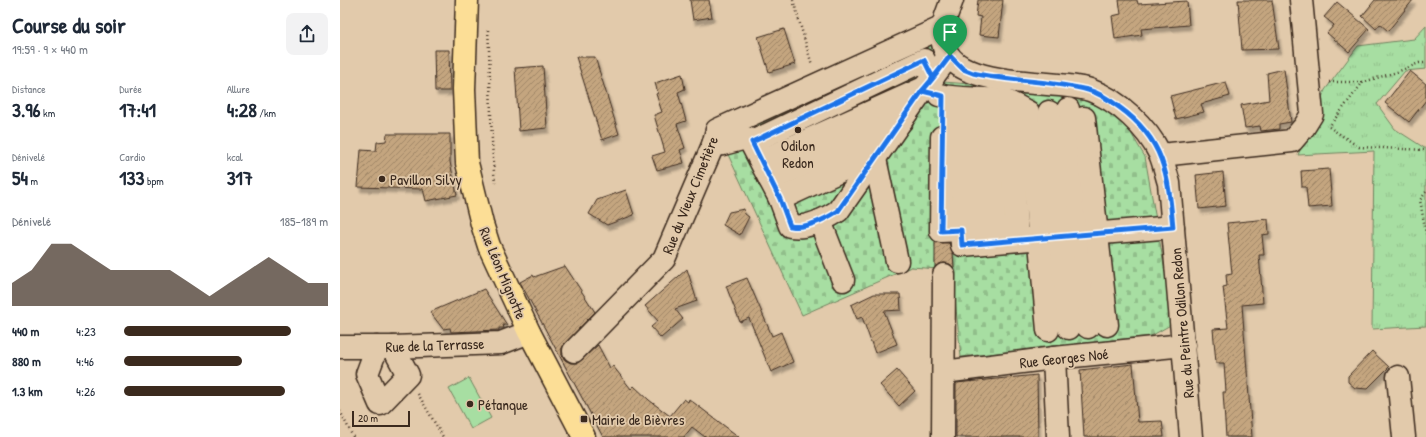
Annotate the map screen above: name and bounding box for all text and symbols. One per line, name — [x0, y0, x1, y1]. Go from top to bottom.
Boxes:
text: Course du soir — [12, 10, 126, 40]
button: share — [286, 13, 328, 55]
pin — [933, 15, 967, 56]
icon: arrive — [939, 21, 961, 43]
text: 19:59 · 9 × 440 m — [12, 40, 88, 58]
text: Distance — [12, 82, 46, 96]
text: Durée — [119, 82, 142, 96]
text: Allure — [227, 82, 250, 96]
text: 3.96 — [12, 96, 41, 123]
text: 17:41 — [119, 96, 156, 123]
text: 4:28 — [227, 96, 257, 123]
text: km — [41, 106, 55, 120]
text: /km — [257, 106, 276, 120]
marker: Odilon Redon — [793, 125, 803, 135]
street label: Rue du Vieux Cimetière — [657, 133, 723, 257]
place label: Odilon Redon — [781, 135, 815, 173]
text: Dénivelé — [12, 150, 45, 164]
text: Cardio — [119, 150, 145, 164]
text: kcal — [227, 150, 243, 164]
text: 54 — [12, 164, 28, 191]
text: 133 — [119, 164, 145, 191]
text: 317 — [227, 164, 253, 191]
place label: Pavillon Silvy — [390, 169, 462, 190]
text: m — [28, 174, 38, 188]
text: bpm — [145, 174, 164, 188]
marker: Pavillon Silvy — [377, 174, 387, 184]
text: Dénivelé — [12, 212, 51, 230]
text: 185–189 m — [280, 212, 328, 230]
street label: Rue Léon Mignotte — [474, 224, 532, 322]
street label: Rue du Peintre Odilon Redon — [1165, 247, 1199, 399]
text: 440 m — [12, 322, 39, 340]
text: 4:23 — [76, 322, 96, 340]
street label: Rue de la Terrasse — [385, 333, 485, 357]
street label: Rue Georges Noé — [1019, 343, 1109, 373]
text: 880 m — [12, 352, 41, 370]
text: 4:46 — [76, 352, 94, 370]
text: 1.3 km — [12, 382, 43, 400]
text: 4:26 — [76, 382, 95, 400]
place label: Pétanque — [478, 394, 528, 415]
marker: Pétanque — [465, 399, 475, 409]
scale bar — [352, 409, 410, 428]
place label: Mairie de Bièvres — [592, 409, 685, 430]
text: 20 m — [358, 411, 378, 425]
marker: Mairie de Bièvres — [579, 414, 589, 424]

